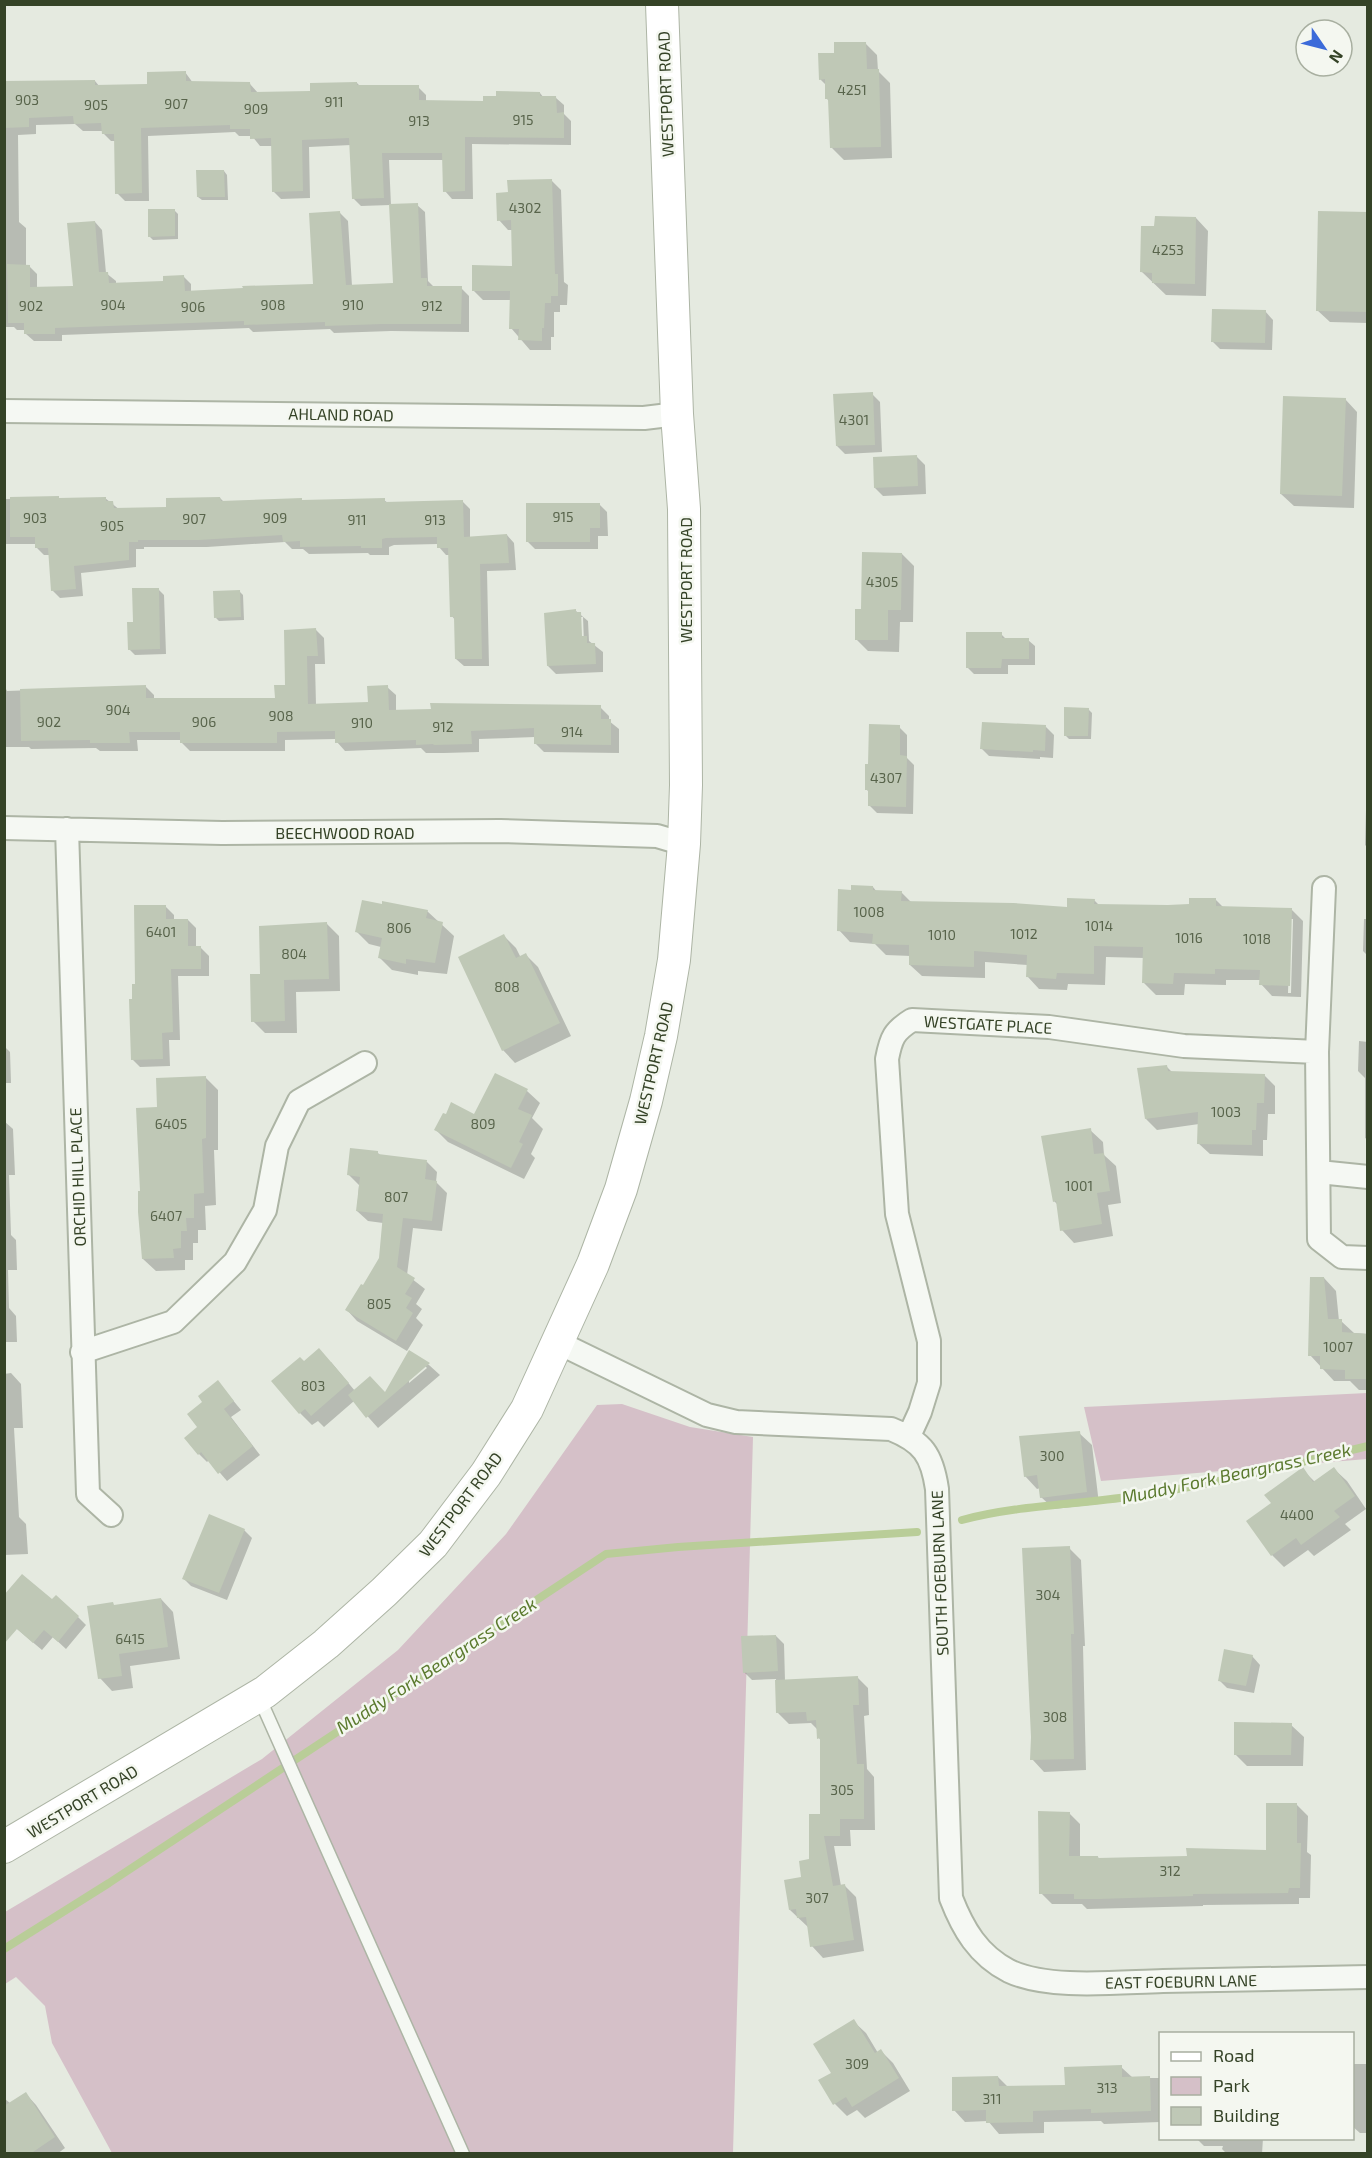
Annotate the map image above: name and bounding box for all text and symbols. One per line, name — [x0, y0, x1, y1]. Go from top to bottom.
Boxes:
north arrow — [1294, 18, 1354, 78]
street label: WESTPORT ROAD — [653, 31, 677, 157]
text: N — [1326, 47, 1348, 67]
house number: 4251 — [837, 81, 867, 98]
house number: 903 — [15, 91, 39, 108]
house number: 911 — [324, 93, 344, 110]
house number: 907 — [164, 95, 188, 112]
house number: 905 — [84, 96, 108, 113]
house number: 909 — [244, 100, 268, 117]
house number: 915 — [512, 111, 534, 128]
house number: 913 — [408, 112, 430, 129]
house number: 4302 — [509, 199, 541, 216]
house number: 4253 — [1152, 241, 1184, 258]
house number: 904 — [100, 296, 126, 313]
house number: 908 — [261, 296, 285, 313]
house number: 910 — [342, 296, 364, 313]
house number: 902 — [19, 297, 43, 314]
house number: 912 — [421, 297, 443, 314]
house number: 906 — [181, 298, 205, 315]
street label: AHLAND ROAD — [288, 404, 394, 424]
house number: 4301 — [839, 411, 869, 428]
house number: 915 — [552, 508, 574, 525]
house number: 903 — [23, 509, 47, 526]
house number: 909 — [263, 509, 287, 526]
house number: 907 — [182, 510, 206, 527]
house number: 911 — [347, 511, 367, 528]
house number: 913 — [424, 511, 446, 528]
house number: 905 — [100, 517, 124, 534]
street label: WESTPORT ROAD — [676, 517, 695, 643]
house number: 4305 — [866, 573, 898, 590]
house number: 904 — [105, 701, 131, 718]
house number: 908 — [269, 707, 293, 724]
house number: 902 — [37, 713, 61, 730]
house number: 906 — [192, 713, 216, 730]
house number: 910 — [351, 714, 373, 731]
house number: 912 — [432, 718, 454, 735]
house number: 914 — [561, 723, 583, 740]
house number: 4307 — [870, 769, 902, 786]
street label: BEECHWOOD ROAD — [275, 823, 415, 842]
house number: 1008 — [854, 903, 884, 920]
house number: 1014 — [1085, 917, 1113, 934]
house number: 806 — [387, 919, 411, 936]
house number: 6401 — [146, 923, 176, 940]
house number: 1012 — [1010, 925, 1038, 942]
house number: 1010 — [928, 926, 956, 943]
house number: 1016 — [1175, 929, 1203, 946]
house number: 1018 — [1243, 930, 1271, 947]
house number: 804 — [281, 945, 307, 962]
house number: 808 — [494, 978, 520, 995]
street label: WESTPORT ROAD — [630, 1000, 676, 1126]
street label: WESTGATE PLACE — [923, 1011, 1053, 1037]
house number: 1003 — [1211, 1103, 1241, 1120]
street label: ORCHID HILL PLACE — [65, 1107, 89, 1247]
house number: 6405 — [155, 1115, 187, 1132]
house number: 809 — [471, 1115, 495, 1132]
house number: 1001 — [1065, 1177, 1093, 1194]
house number: 807 — [384, 1188, 408, 1205]
house number: 6407 — [150, 1207, 182, 1224]
house number: 805 — [367, 1295, 391, 1312]
house number: 1007 — [1323, 1338, 1353, 1355]
house number: 803 — [301, 1377, 325, 1394]
water label: Muddy Fork Beargrass Creek — [1119, 1438, 1353, 1508]
house number: 300 — [1040, 1447, 1064, 1464]
street label: WESTPORT ROAD — [415, 1448, 505, 1560]
street label: SOUTH FOEBURN LANE — [927, 1490, 951, 1656]
house number: 4400 — [1280, 1506, 1314, 1523]
house number: 304 — [1036, 1586, 1060, 1603]
water label: Muddy Fork Beargrass Creek — [332, 1592, 540, 1738]
house number: 6415 — [115, 1630, 145, 1647]
house number: 308 — [1043, 1708, 1067, 1725]
street label: WESTPORT ROAD — [23, 1760, 141, 1842]
house number: 305 — [830, 1781, 854, 1798]
house number: 312 — [1159, 1862, 1181, 1879]
house number: 307 — [805, 1889, 829, 1906]
street label: EAST FOEBURN LANE — [1105, 1970, 1257, 1992]
legend — [1159, 2032, 1354, 2140]
text: Road — [1213, 2044, 1254, 2066]
house number: 309 — [845, 2055, 869, 2072]
text: Park — [1213, 2074, 1250, 2096]
house number: 313 — [1096, 2079, 1118, 2096]
house number: 311 — [983, 2090, 1001, 2107]
text: Building — [1213, 2104, 1280, 2126]

